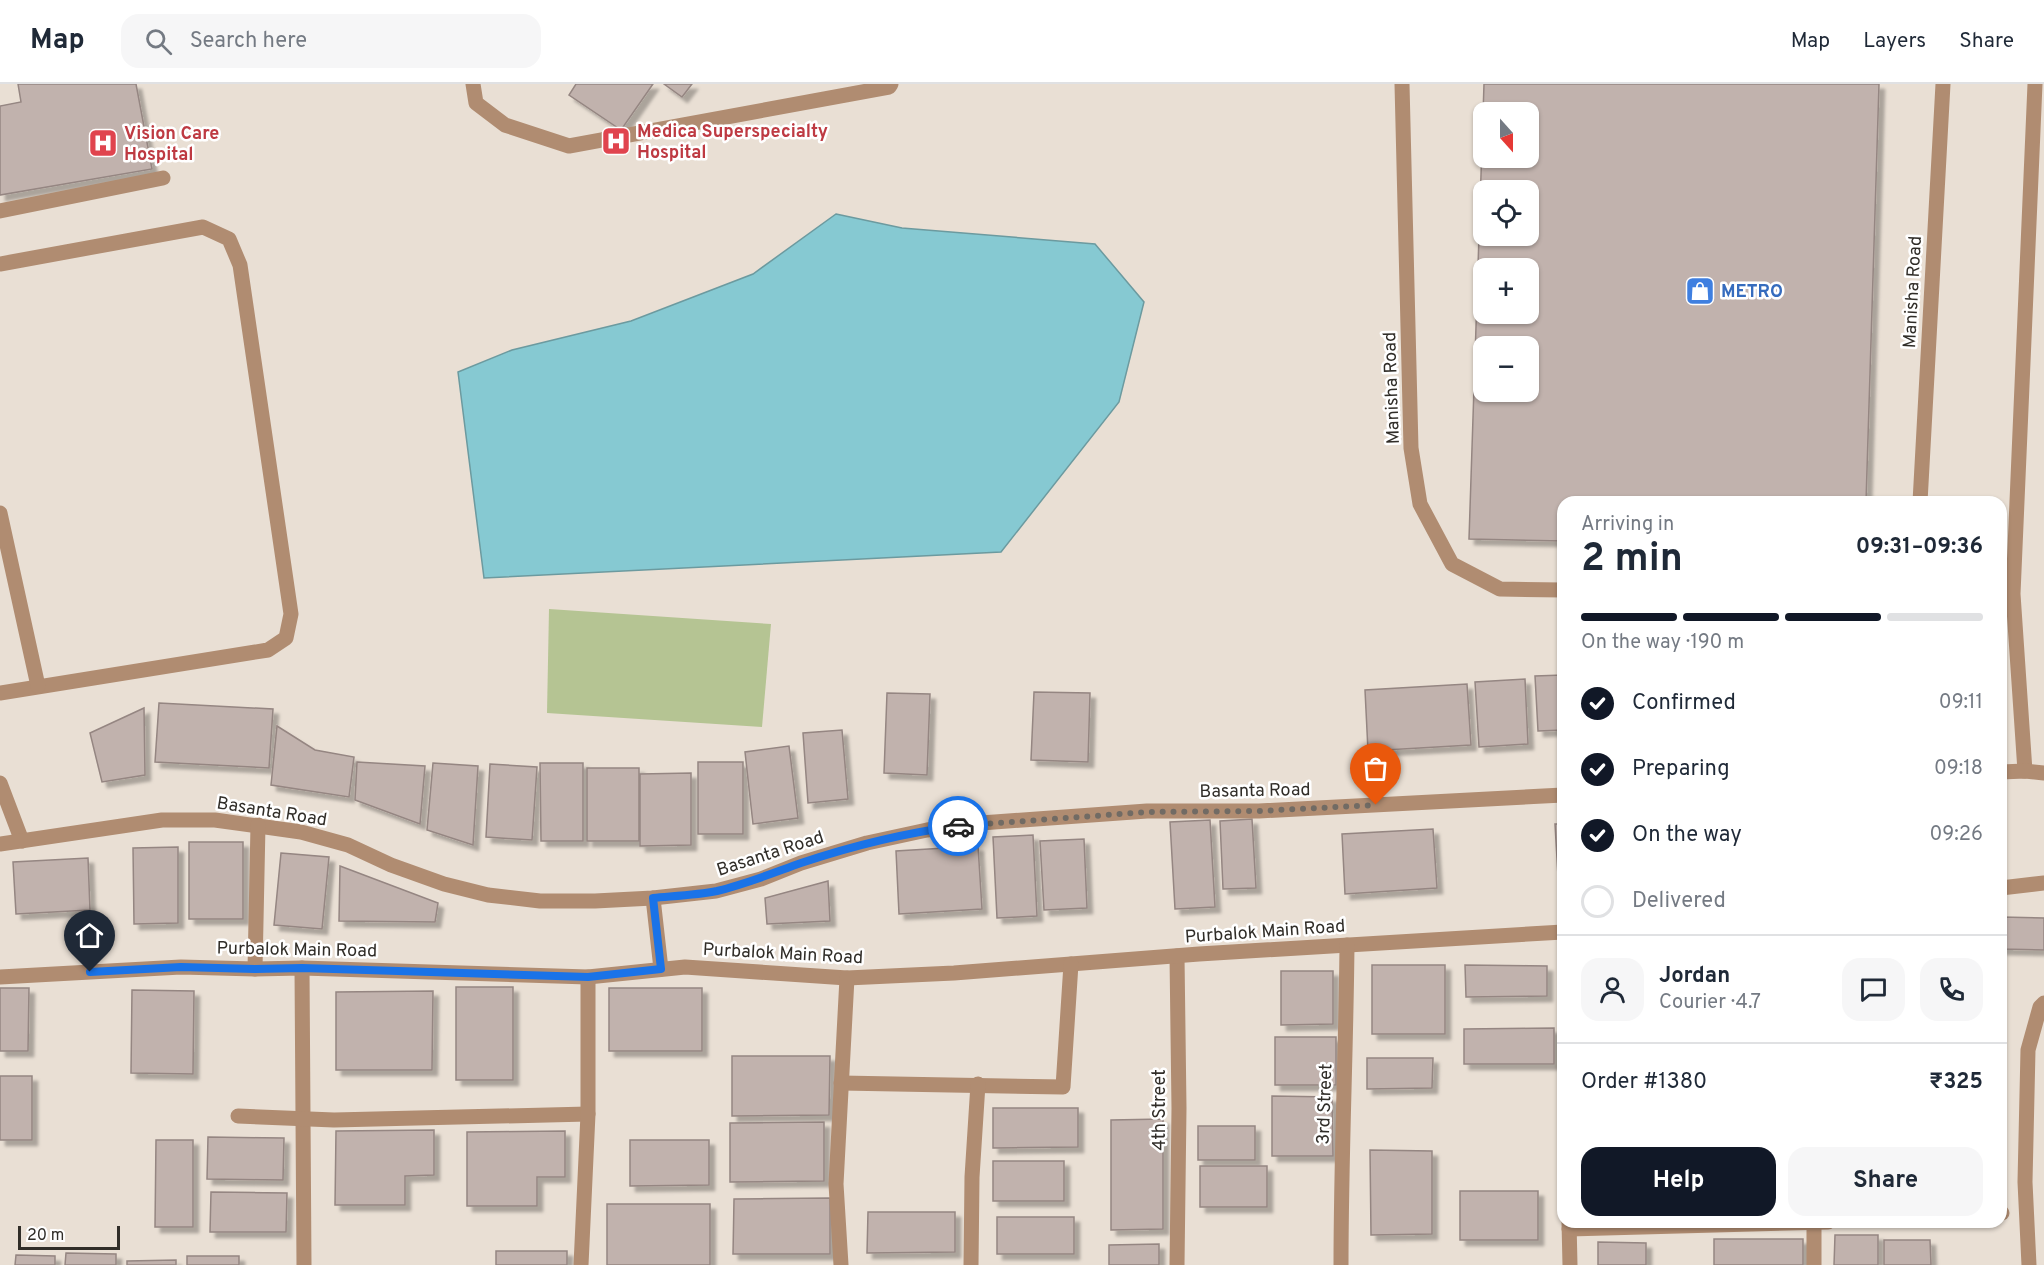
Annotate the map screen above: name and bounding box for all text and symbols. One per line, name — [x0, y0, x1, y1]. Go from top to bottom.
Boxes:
search box — [121, 14, 541, 68]
text: Map — [30, 23, 85, 59]
icon: search — [142, 25, 175, 58]
text: Search here — [190, 28, 307, 55]
text: Map — [1791, 28, 1830, 55]
text: Layers — [1863, 28, 1926, 55]
text: Share — [1959, 28, 2014, 55]
north arrow — [1473, 102, 1539, 168]
map controls — [1473, 102, 1539, 402]
place label: Medica Superspecialty Hospital — [637, 121, 828, 165]
place label: Vision Care Hospital — [124, 123, 219, 167]
hospital icon: Medica Superspecialty Hospital — [600, 125, 632, 157]
hospital icon: Vision Care Hospital — [87, 127, 119, 159]
button: locate — [1473, 180, 1539, 246]
street label: Manisha Road — [1899, 235, 1928, 349]
button: + — [1473, 258, 1539, 324]
shop icon: METRO — [1684, 275, 1716, 307]
place label: METRO — [1721, 281, 1783, 304]
street label: Manisha Road — [1379, 331, 1406, 445]
button: − — [1473, 336, 1539, 402]
text: Arriving in — [1581, 512, 1674, 538]
text: 09:31–09:36 — [1856, 534, 1983, 561]
text: 2 min — [1581, 536, 1683, 585]
text: On the way · 190 m — [1581, 630, 1744, 656]
icon: check — [1581, 687, 1614, 720]
text: Confirmed — [1632, 690, 1736, 717]
text: 09:11 — [1939, 690, 1983, 716]
pin — [1350, 743, 1401, 805]
icon: bag — [1359, 752, 1392, 785]
icon: check — [1581, 753, 1614, 786]
text: Preparing — [1632, 756, 1730, 783]
text: 09:18 — [1934, 756, 1983, 782]
street label: Basanta Road — [1199, 779, 1311, 804]
street label: Basanta Road — [215, 792, 329, 833]
courier — [928, 796, 988, 856]
icon: car — [942, 810, 975, 843]
icon: check — [1581, 819, 1614, 852]
text: On the way — [1632, 822, 1742, 849]
text: 09:26 — [1930, 822, 1983, 848]
street label: Basanta Road — [714, 826, 827, 883]
text: Delivered — [1632, 888, 1726, 915]
pin — [64, 910, 115, 972]
street label: Purbalok Main Road — [1184, 915, 1346, 950]
icon: home — [73, 919, 106, 952]
street label: Purbalok Main Road — [216, 938, 377, 963]
street label: Purbalok Main Road — [702, 939, 864, 970]
button: person — [1581, 958, 1644, 1021]
button: chat — [1842, 958, 1905, 1021]
button: phone — [1920, 958, 1983, 1021]
text: Jordan — [1659, 963, 1730, 990]
text: Courier · 4.7 — [1659, 990, 1761, 1016]
street label: 3rd Street — [1313, 1063, 1338, 1145]
street label: 4th Street — [1149, 1069, 1172, 1151]
text: Order #1380 — [1581, 1069, 1707, 1096]
text: ₹325 — [1929, 1069, 1983, 1096]
button: Help — [1581, 1147, 1776, 1216]
button: Share — [1788, 1147, 1983, 1216]
scale bar — [18, 1223, 120, 1250]
text: 20 m — [27, 1226, 64, 1246]

